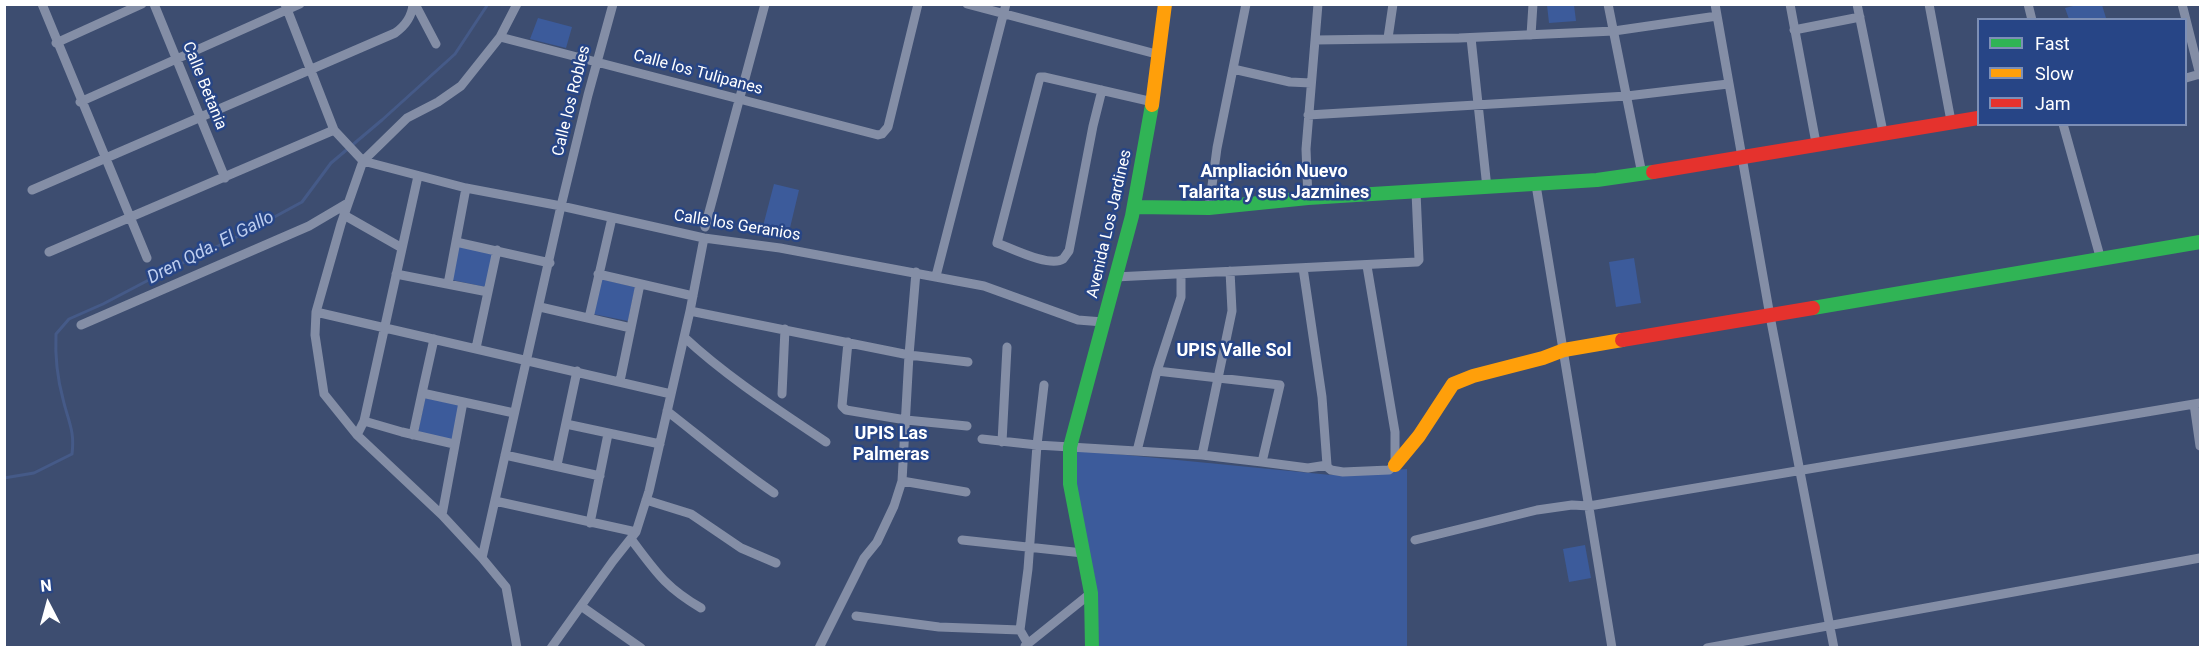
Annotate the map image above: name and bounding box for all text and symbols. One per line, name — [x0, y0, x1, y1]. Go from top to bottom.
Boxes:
legend — [1977, 18, 2187, 126]
text: Fast — [2035, 33, 2070, 54]
street label: Calle Betania — [178, 39, 230, 133]
street label: Calle los Robles — [549, 44, 595, 158]
street label: Calle los Tulipanes — [631, 46, 765, 100]
text: Slow — [2035, 63, 2074, 84]
text: Jam — [2035, 93, 2071, 114]
street label: Avenida Los Jardines — [1084, 148, 1136, 300]
district label: Ampliación Nuevo Talarita y sus Jazmines — [1179, 161, 1369, 204]
water label: Dren Qda. El Gallo — [144, 207, 278, 289]
street label: Calle los Geranios — [672, 207, 802, 245]
district label: UPIS Valle Sol — [1176, 340, 1292, 362]
district label: UPIS Las Palmeras — [853, 423, 929, 466]
north arrow — [18, 574, 78, 634]
text: N — [39, 576, 53, 596]

